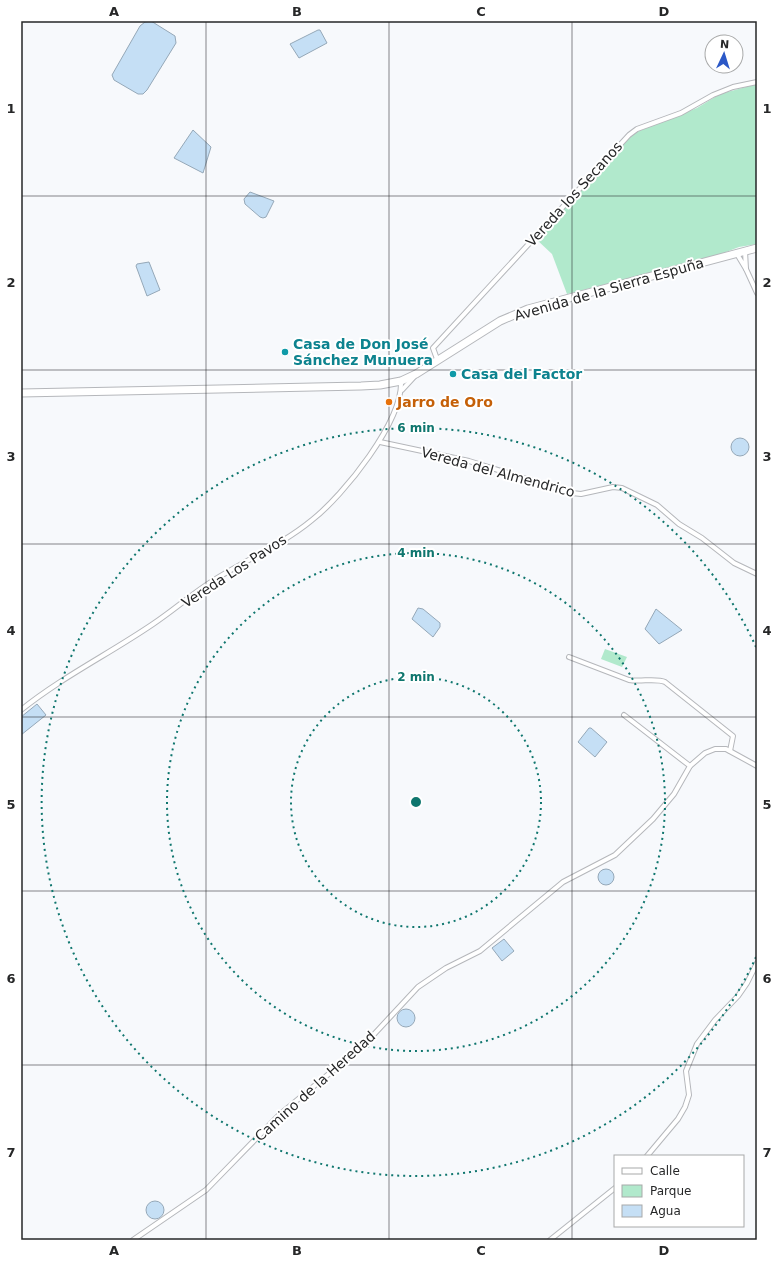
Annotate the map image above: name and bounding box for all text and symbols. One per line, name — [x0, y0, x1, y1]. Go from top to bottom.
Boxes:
text: A — [109, 4, 119, 19]
text: B — [292, 4, 302, 19]
text: C — [476, 4, 486, 19]
text: D — [659, 4, 670, 19]
north arrow — [704, 34, 744, 74]
text: N — [720, 38, 730, 51]
text: 1 — [6, 101, 16, 116]
text: 1 — [762, 101, 772, 116]
street label: Vereda los Secanos — [523, 138, 625, 250]
street label: Avenida de la Sierra Espuña — [512, 254, 706, 324]
text: 2 — [6, 275, 16, 290]
text: 2 — [762, 275, 772, 290]
place label: Casa de Don José Sánchez Munuera — [293, 336, 433, 368]
marker: Casa de Don José Sánchez Munuera — [280, 347, 290, 357]
place label: Casa del Factor — [461, 366, 582, 382]
marker: Casa del Factor — [448, 369, 458, 379]
place label: Jarro de Oro — [396, 394, 493, 410]
marker: Jarro de Oro — [384, 397, 394, 407]
text: 6 min — [397, 421, 435, 435]
street label: Vereda del Almendrico — [419, 444, 577, 500]
text: 3 — [6, 449, 16, 464]
text: 3 — [762, 449, 772, 464]
street label: Vereda Los Pavos — [179, 531, 289, 611]
text: 4 min — [397, 546, 435, 560]
text: 4 — [6, 623, 16, 638]
text: 4 — [762, 623, 772, 638]
text: 2 min — [397, 670, 435, 684]
centre of rings — [409, 795, 423, 809]
text: 5 — [6, 797, 16, 812]
text: 5 — [762, 797, 772, 812]
text: 6 — [6, 971, 16, 986]
text: 6 — [762, 971, 772, 986]
street label: Camino de la Heredad — [252, 1028, 378, 1144]
text: 7 — [6, 1145, 16, 1160]
text: 7 — [762, 1145, 772, 1160]
legend — [614, 1155, 744, 1227]
text: Calle — [650, 1164, 680, 1178]
text: Parque — [650, 1184, 691, 1198]
text: Agua — [650, 1204, 681, 1218]
text: A — [109, 1243, 119, 1258]
text: B — [292, 1243, 302, 1258]
text: C — [476, 1243, 486, 1258]
text: D — [659, 1243, 670, 1258]

